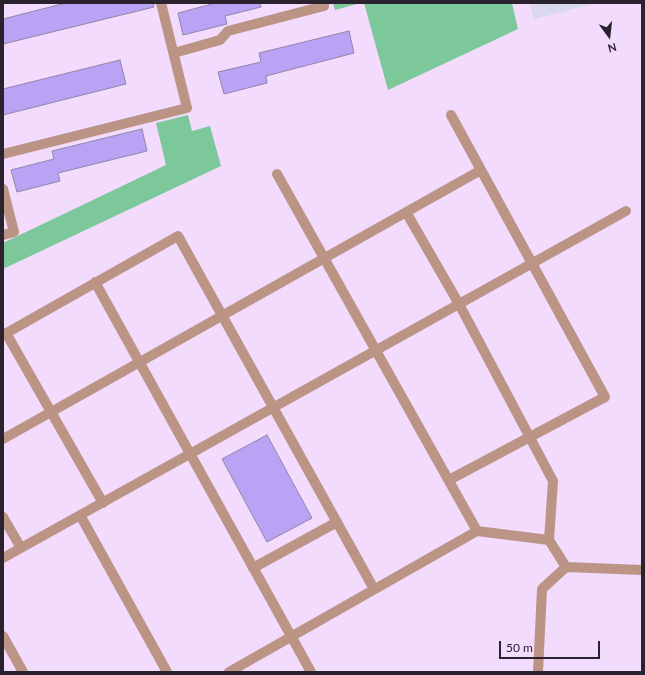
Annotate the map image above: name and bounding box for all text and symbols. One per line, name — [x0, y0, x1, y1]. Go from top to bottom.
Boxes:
north arrow — [589, 16, 629, 56]
text: N — [606, 41, 618, 55]
scale bar — [501, 633, 602, 659]
text: 50 m — [506, 640, 533, 655]

